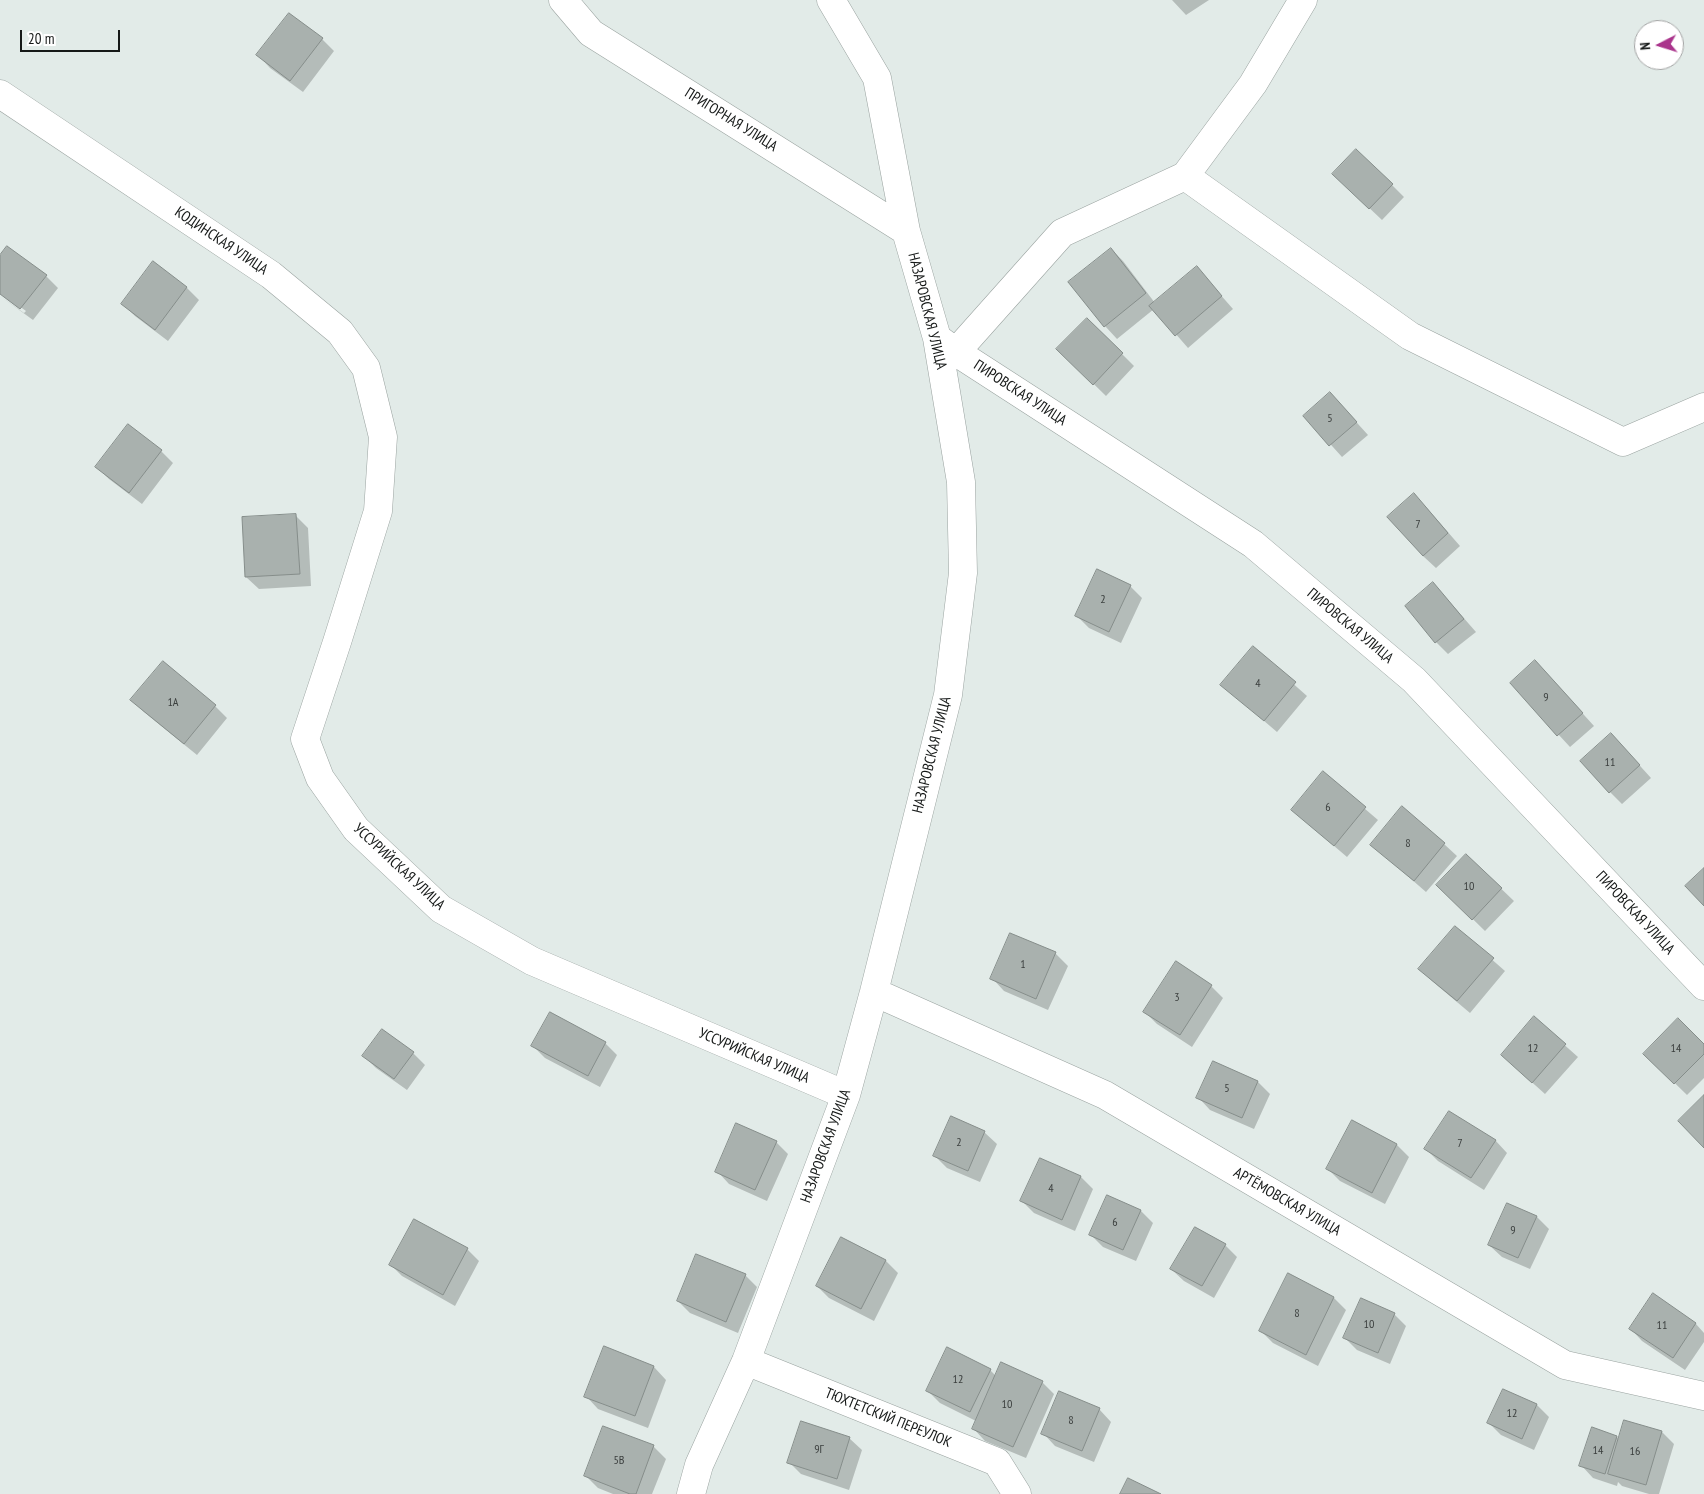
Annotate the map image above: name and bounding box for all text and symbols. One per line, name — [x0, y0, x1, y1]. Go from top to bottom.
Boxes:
scale bar — [22, 20, 122, 52]
north arrow — [1634, 20, 1684, 70]
text: 20 m — [28, 29, 54, 48]
text: N — [1636, 42, 1654, 51]
street label: ПРИГОРНАЯ УЛИЦА — [681, 84, 781, 156]
street label: КОДИНСКАЯ УЛИЦА — [171, 203, 271, 279]
street label: НАЗАРОВСКАЯ УЛИЦА — [904, 251, 950, 371]
street label: ПИРОВСКАЯ УЛИЦА — [970, 356, 1070, 430]
house number: 5 — [1327, 412, 1333, 426]
house number: 7 — [1415, 518, 1421, 532]
street label: ПИРОВСКАЯ УЛИЦА — [1303, 585, 1397, 667]
house number: 2 — [1100, 593, 1106, 607]
house number: 4 — [1255, 677, 1261, 691]
house number: 9 — [1543, 691, 1549, 705]
street label: НАЗАРОВСКАЯ УЛИЦА — [909, 695, 955, 815]
house number: 1А — [167, 696, 179, 710]
house number: 11 — [1605, 756, 1615, 770]
house number: 6 — [1325, 801, 1331, 815]
street label: УССУРИЙСКАЯ УЛИЦА — [350, 820, 448, 914]
house number: 8 — [1405, 837, 1411, 851]
street label: ПИРОВСКАЯ УЛИЦА — [1592, 868, 1678, 958]
house number: 10 — [1464, 880, 1474, 894]
house number: 1 — [1020, 958, 1026, 972]
house number: 3 — [1174, 991, 1180, 1005]
street label: УССУРИЙСКАЯ УЛИЦА — [696, 1025, 812, 1087]
house number: 12 — [1528, 1042, 1538, 1056]
house number: 14 — [1671, 1042, 1681, 1056]
house number: 5 — [1224, 1082, 1230, 1096]
street label: НАЗАРОВСКАЯ УЛИЦА — [797, 1087, 855, 1205]
house number: 2 — [956, 1136, 962, 1150]
house number: 7 — [1457, 1137, 1463, 1151]
street label: АРТЁМОВСКАЯ УЛИЦА — [1230, 1164, 1344, 1240]
house number: 4 — [1048, 1182, 1054, 1196]
house number: 6 — [1112, 1216, 1118, 1230]
house number: 9 — [1510, 1224, 1516, 1238]
house number: 8 — [1294, 1307, 1300, 1321]
house number: 10 — [1364, 1318, 1374, 1332]
house number: 11 — [1657, 1319, 1667, 1333]
house number: 12 — [953, 1373, 963, 1387]
street label: ТЮХТЕТСКИЙ ПЕРЕУЛОК — [822, 1384, 954, 1452]
house number: 10 — [1002, 1398, 1012, 1412]
house number: 12 — [1507, 1407, 1517, 1421]
house number: 8 — [1068, 1414, 1074, 1428]
house number: 9Г — [814, 1443, 824, 1457]
house number: 14 — [1593, 1444, 1603, 1458]
house number: 16 — [1630, 1445, 1640, 1459]
house number: 5В — [613, 1454, 625, 1468]

